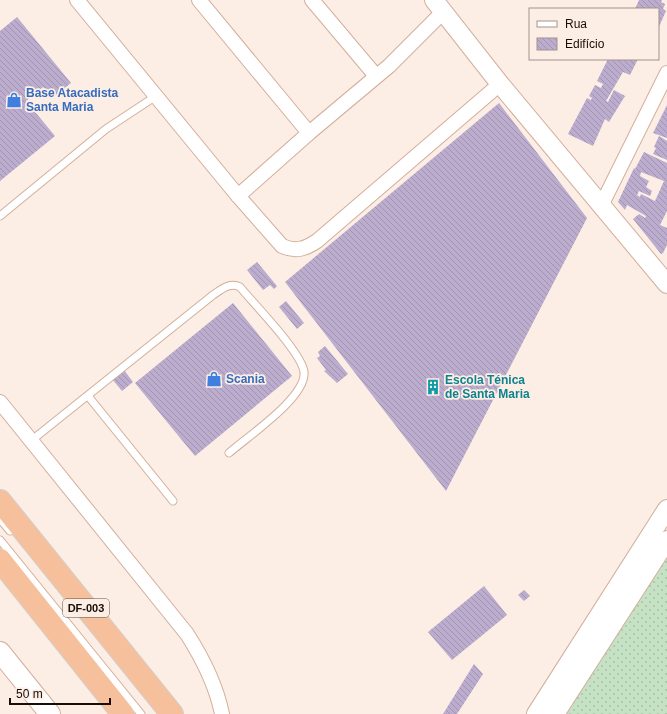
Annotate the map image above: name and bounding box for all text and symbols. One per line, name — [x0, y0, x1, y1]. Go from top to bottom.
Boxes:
legend — [529, 8, 659, 60]
text: Rua — [565, 17, 587, 31]
text: Edifício — [565, 37, 605, 51]
place label: Base Atacadista Santa Maria — [26, 86, 119, 114]
shop icon: Base Atacadista Santa Maria — [5, 91, 23, 109]
shop icon: Scania — [205, 370, 223, 388]
place label: Scania — [226, 372, 265, 386]
place label: Escola Ténica de Santa Maria — [445, 373, 530, 401]
building icon: Escola Ténica de Santa Maria — [424, 378, 442, 396]
road number: DF-003 — [63, 599, 109, 617]
scale bar — [10, 680, 110, 706]
text: 50 m — [16, 687, 43, 701]

